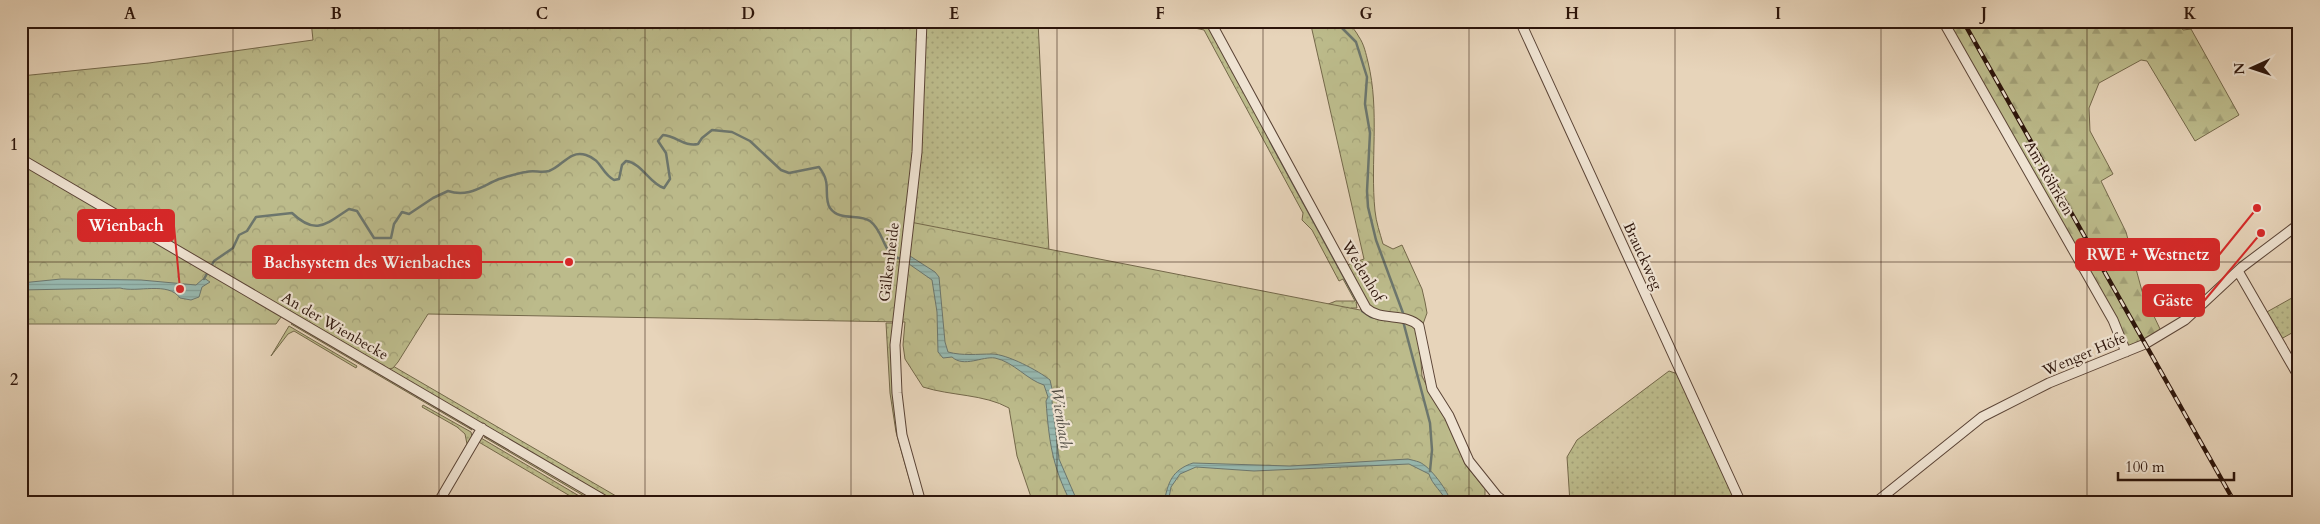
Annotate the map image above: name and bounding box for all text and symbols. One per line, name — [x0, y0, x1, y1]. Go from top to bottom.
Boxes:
text: A — [124, 3, 136, 25]
text: B — [330, 3, 342, 25]
text: C — [536, 3, 548, 25]
text: D — [741, 3, 755, 25]
text: E — [949, 3, 959, 25]
text: F — [1155, 3, 1165, 25]
text: G — [1359, 3, 1373, 25]
text: H — [1565, 3, 1579, 25]
text: I — [1775, 3, 1781, 25]
text: J — [1979, 3, 1987, 25]
text: K — [2184, 3, 2197, 25]
north arrow — [2228, 42, 2278, 92]
text: N — [2230, 62, 2249, 75]
text: 1 — [10, 134, 18, 156]
street label: Am Röhrken — [2020, 137, 2079, 219]
callout: Wienbach — [78, 210, 174, 241]
text: Wienbach — [87, 215, 164, 237]
street label: Brauckweg — [1619, 219, 1668, 294]
street label: Gälkenheide — [874, 221, 904, 303]
street label: Wedenhof — [1336, 236, 1390, 307]
callout: RWE + Westnetz — [2076, 239, 2219, 270]
text: RWE + Westnetz — [2087, 244, 2210, 266]
callout: Bachsystem des Wienbaches — [253, 246, 481, 278]
text: Bachsystem des Wienbaches — [263, 252, 471, 274]
callout: Gäste — [2143, 285, 2204, 316]
street label: An der Wienbecke — [278, 287, 392, 365]
text: Gäste — [2153, 290, 2193, 312]
street label: Wenger Höfe — [2038, 327, 2129, 381]
text: 2 — [10, 369, 18, 391]
water label: Wienbach — [1045, 386, 1077, 450]
scale bar — [2118, 449, 2234, 481]
text: 100 m — [2125, 457, 2165, 477]

